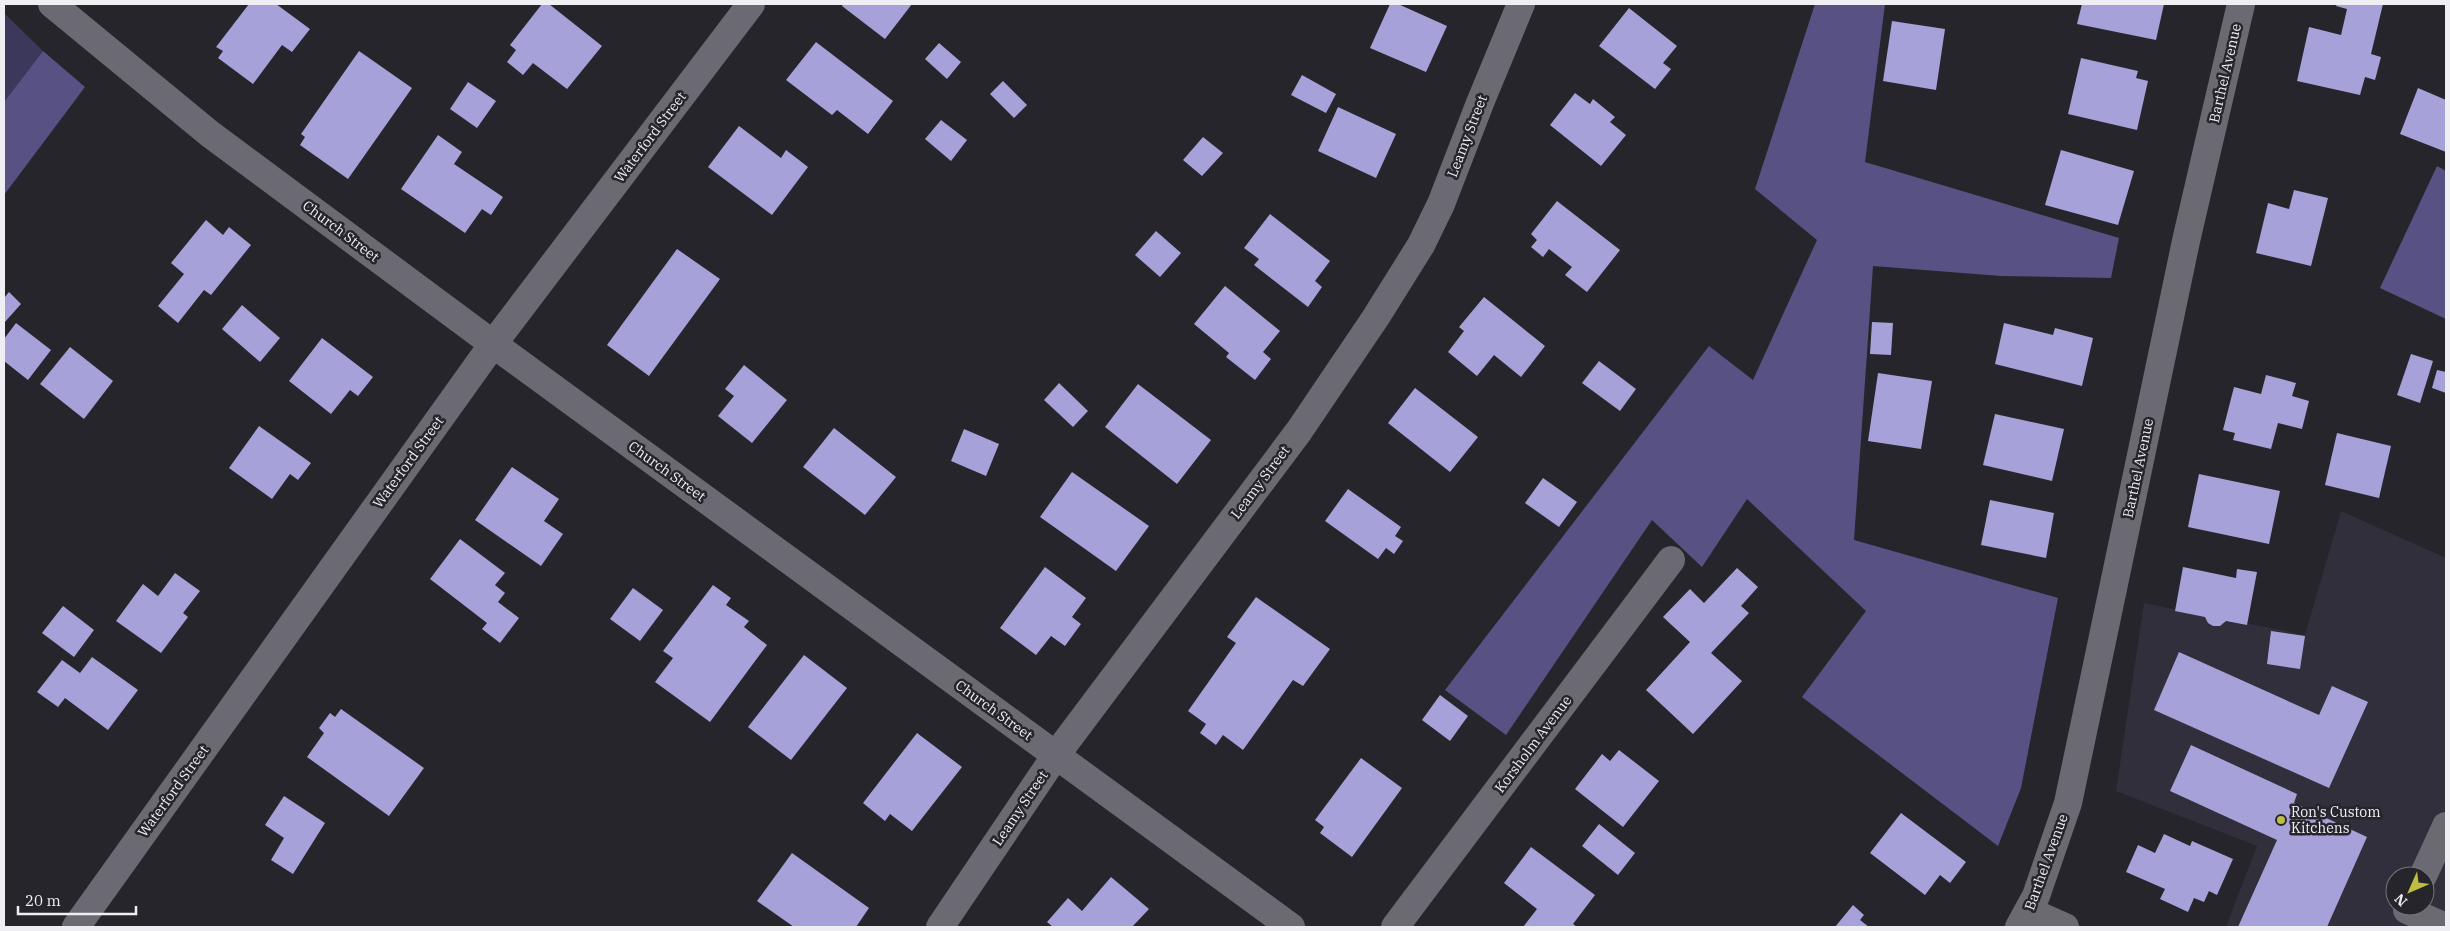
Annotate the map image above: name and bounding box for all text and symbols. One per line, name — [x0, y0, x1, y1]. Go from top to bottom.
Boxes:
street label: Barthel Avenue — [2205, 22, 2245, 124]
street label: Waterford Street — [610, 88, 690, 186]
street label: Leamy Street — [1443, 92, 1491, 180]
street label: Church Street — [299, 196, 383, 266]
street label: Waterford Street — [369, 413, 447, 511]
street label: Barthel Avenue — [2119, 417, 2157, 519]
street label: Church Street — [625, 437, 709, 505]
street label: Leamy Street — [1227, 442, 1293, 522]
street label: Church Street — [952, 676, 1036, 744]
street label: Korsholm Avenue — [1491, 692, 1575, 796]
street label: Waterford Street — [134, 742, 212, 840]
street label: Leamy Street — [988, 767, 1052, 849]
place label: Ron's Custom Kitchens — [2291, 803, 2381, 837]
street label: Barthel Avenue — [2020, 811, 2072, 913]
marker: Ron's Custom Kitchens — [2275, 814, 2287, 826]
north arrow — [2385, 866, 2435, 916]
scale bar — [18, 884, 135, 916]
text: N — [2391, 890, 2411, 910]
text: 20 m — [25, 891, 61, 910]

